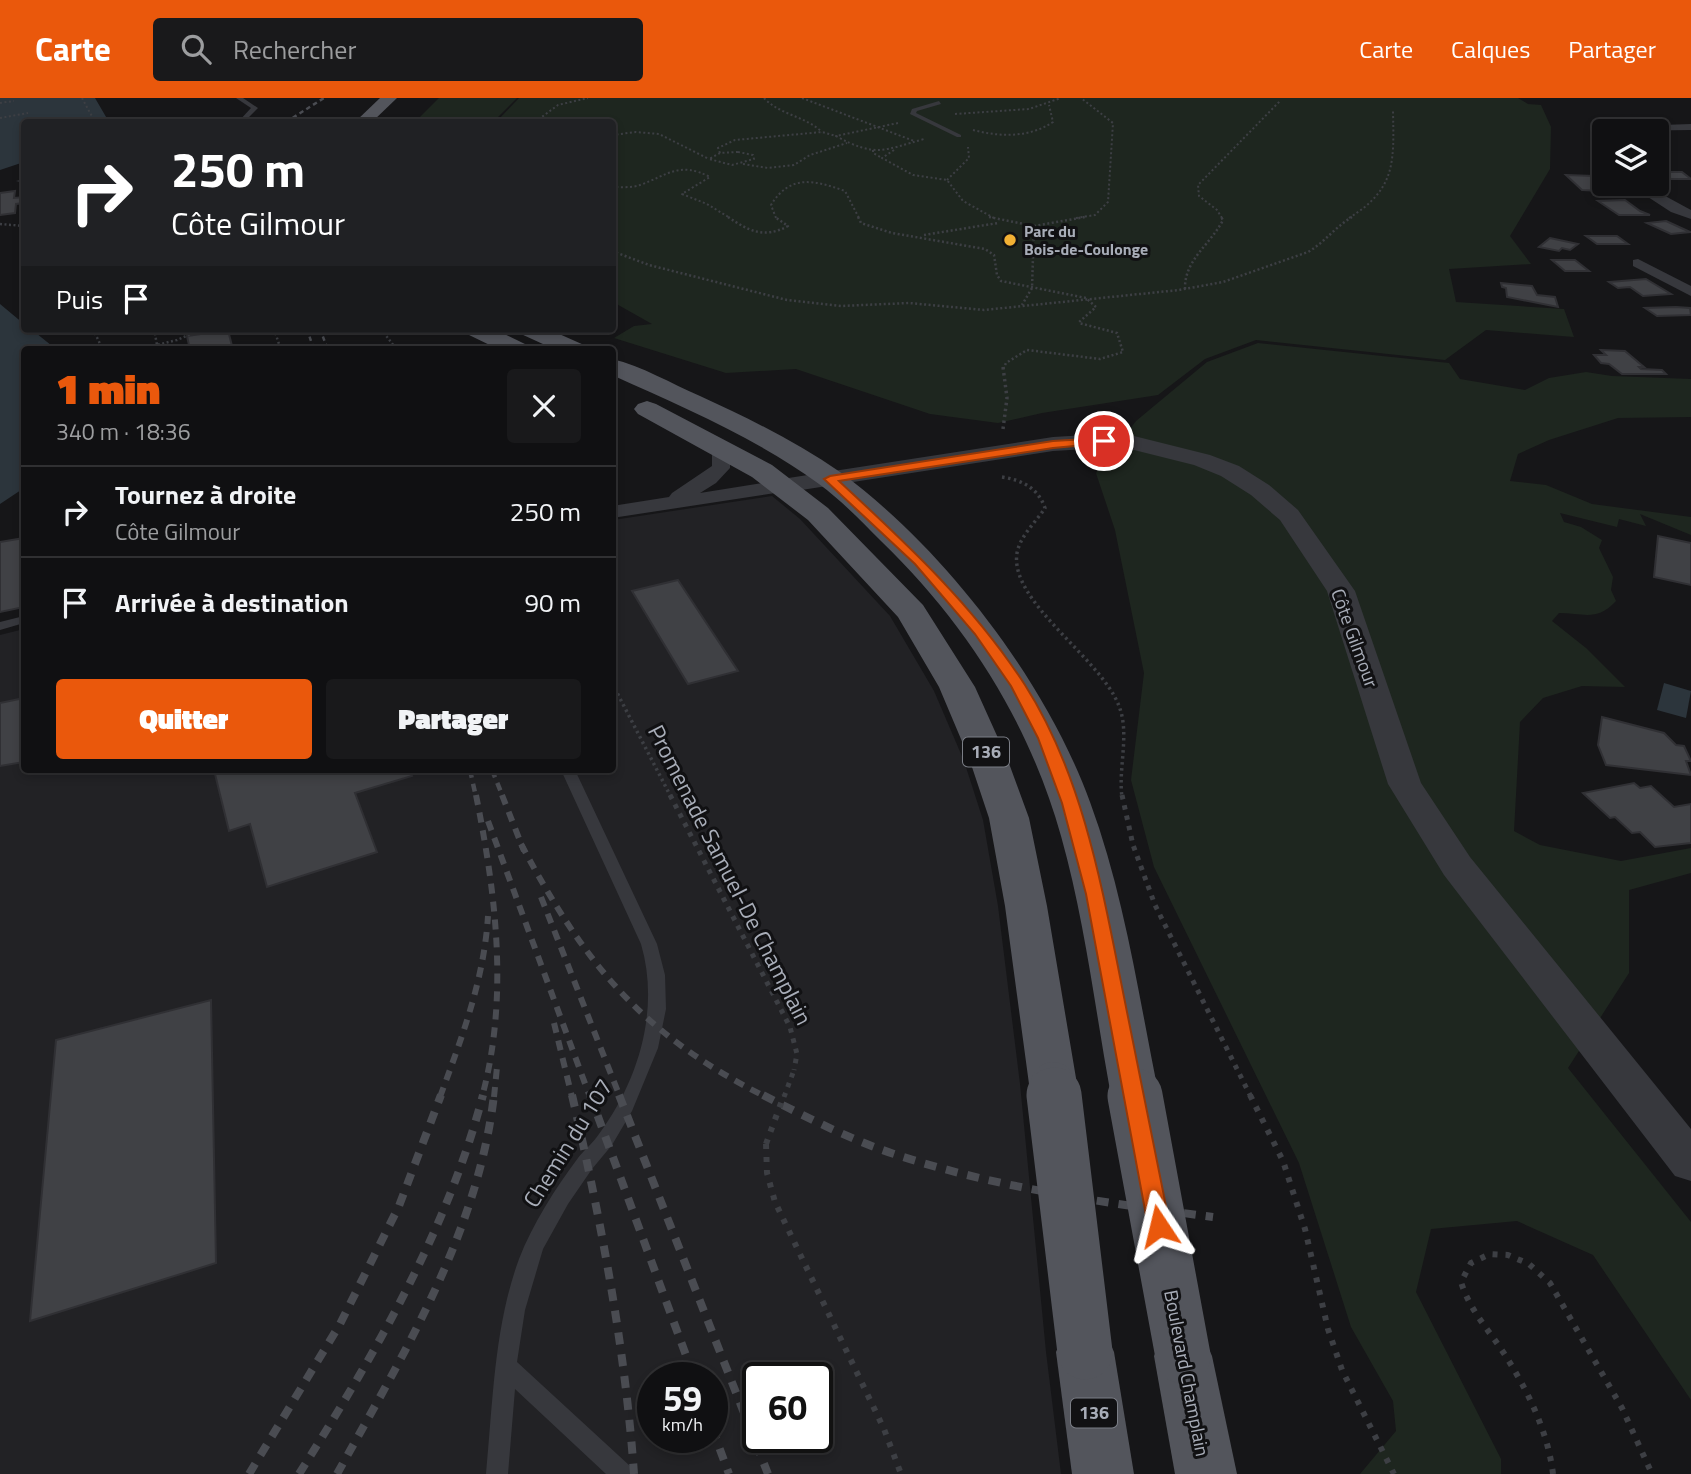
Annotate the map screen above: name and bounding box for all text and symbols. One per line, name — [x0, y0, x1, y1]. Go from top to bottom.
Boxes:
search box — [153, 18, 643, 81]
text: Carte — [35, 24, 111, 74]
icon: search — [177, 30, 215, 68]
text: Rechercher — [233, 30, 356, 69]
text: Carte — [1359, 31, 1413, 67]
text: Calques — [1451, 31, 1530, 67]
text: Partager — [1568, 31, 1656, 67]
map controls — [1592, 119, 1669, 196]
button: layers — [1592, 119, 1669, 196]
text: 250 m — [171, 131, 305, 206]
icon: right — [56, 147, 147, 238]
text: Côte Gilmour — [171, 199, 345, 247]
place label: Parc du Bois-de-Coulonge — [1024, 219, 1148, 261]
marker: Parc du Bois-de-Coulonge — [1002, 232, 1018, 248]
text: Puis — [56, 280, 103, 319]
icon: arrive — [117, 280, 155, 318]
text: 1 min — [56, 356, 160, 420]
button: close — [507, 369, 581, 443]
pin — [1074, 411, 1134, 471]
text: 340 m · 18:36 — [56, 414, 191, 449]
icon: arrive — [1085, 422, 1123, 460]
text: Tournez à droite — [115, 475, 296, 514]
text: 250 m — [510, 492, 581, 531]
icon: right — [56, 493, 94, 531]
text: Côte Gilmour — [115, 514, 240, 549]
text: Arrivée à destination — [115, 583, 349, 622]
text: 90 m — [524, 583, 581, 622]
icon: arrive — [56, 584, 94, 622]
street label: Côte Gilmour — [1324, 584, 1387, 692]
button: Quitter — [56, 679, 312, 759]
button: Partager — [326, 679, 581, 759]
street label: Promenade Samuel-De Champlain — [639, 718, 822, 1031]
road number: 136 — [963, 738, 1009, 766]
street label: Chemin du 107 — [514, 1071, 621, 1214]
position arrow — [1122, 1189, 1196, 1263]
street label: Boulevard Champlain — [1157, 1287, 1218, 1459]
speed limit sign: 60 — [742, 1362, 833, 1453]
text: 59 — [663, 1371, 702, 1425]
road number: 136 — [1071, 1398, 1117, 1428]
text: km/h — [662, 1411, 703, 1438]

